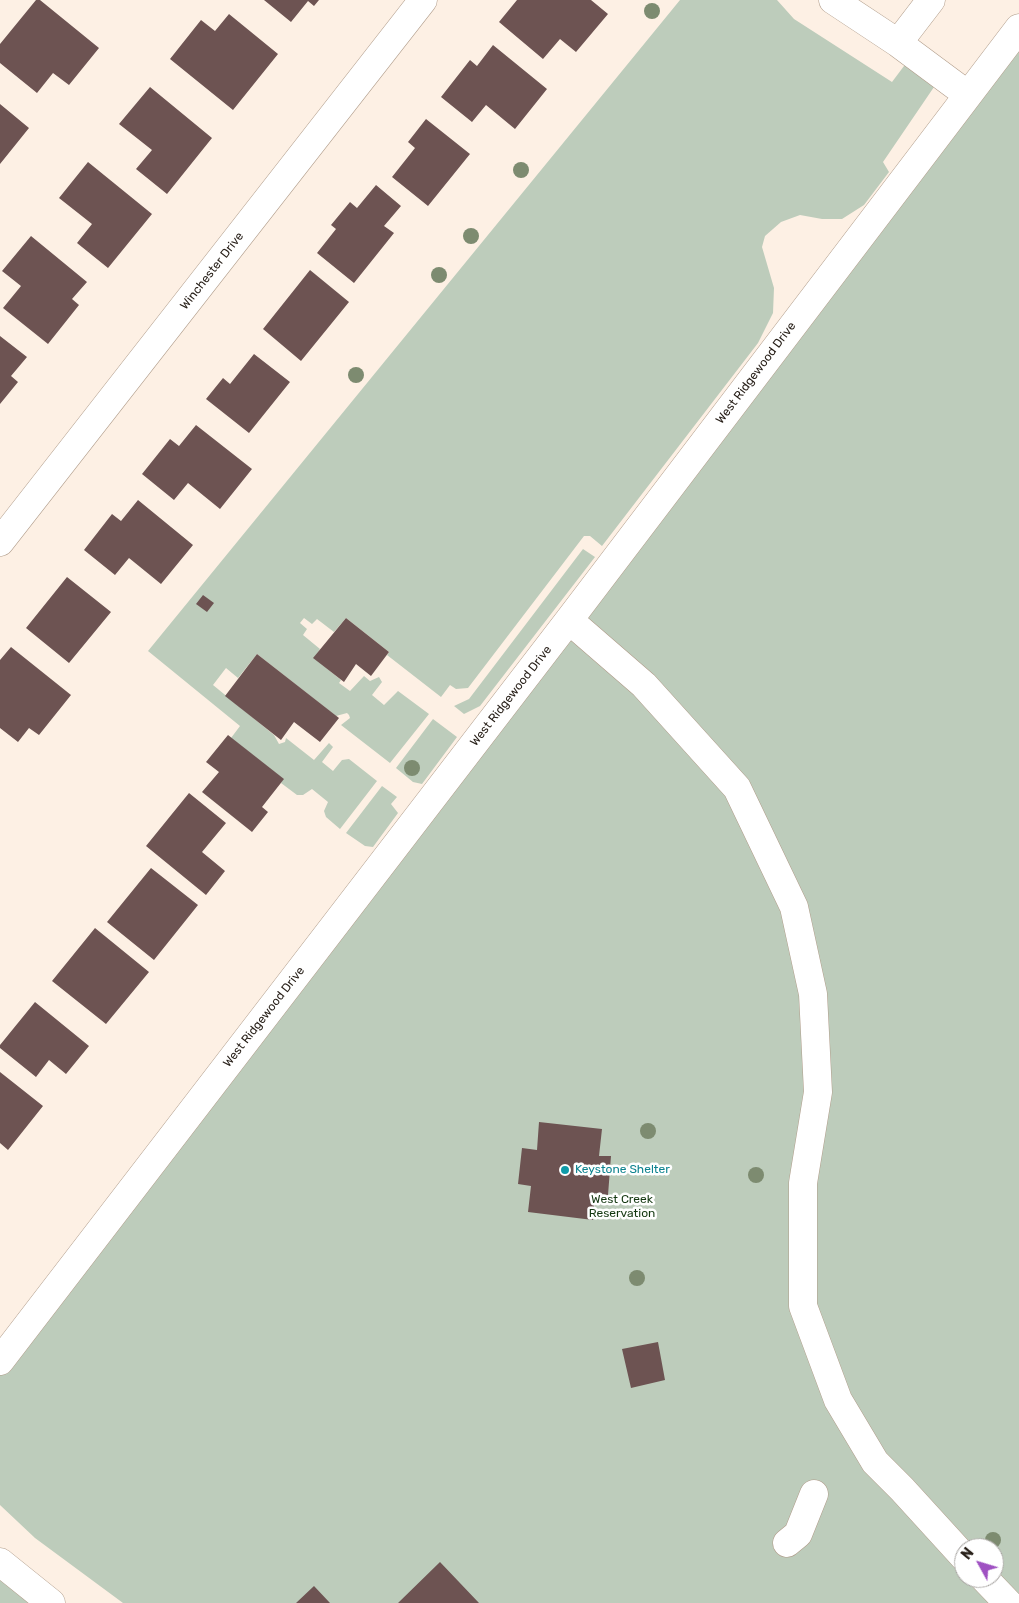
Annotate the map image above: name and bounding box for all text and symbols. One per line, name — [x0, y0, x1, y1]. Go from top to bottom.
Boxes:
street label: Winchester Drive — [177, 229, 247, 313]
street label: West Ridgewood Drive — [713, 319, 799, 427]
street label: West Ridgewood Drive — [467, 643, 555, 749]
street label: West Ridgewood Drive — [220, 964, 308, 1070]
place label: Keystone Shelter — [575, 1163, 670, 1177]
marker: Keystone Shelter — [559, 1164, 571, 1176]
park label: West Creek Reservation — [589, 1193, 655, 1221]
north arrow — [954, 1538, 1004, 1588]
text: N — [958, 1545, 978, 1563]

